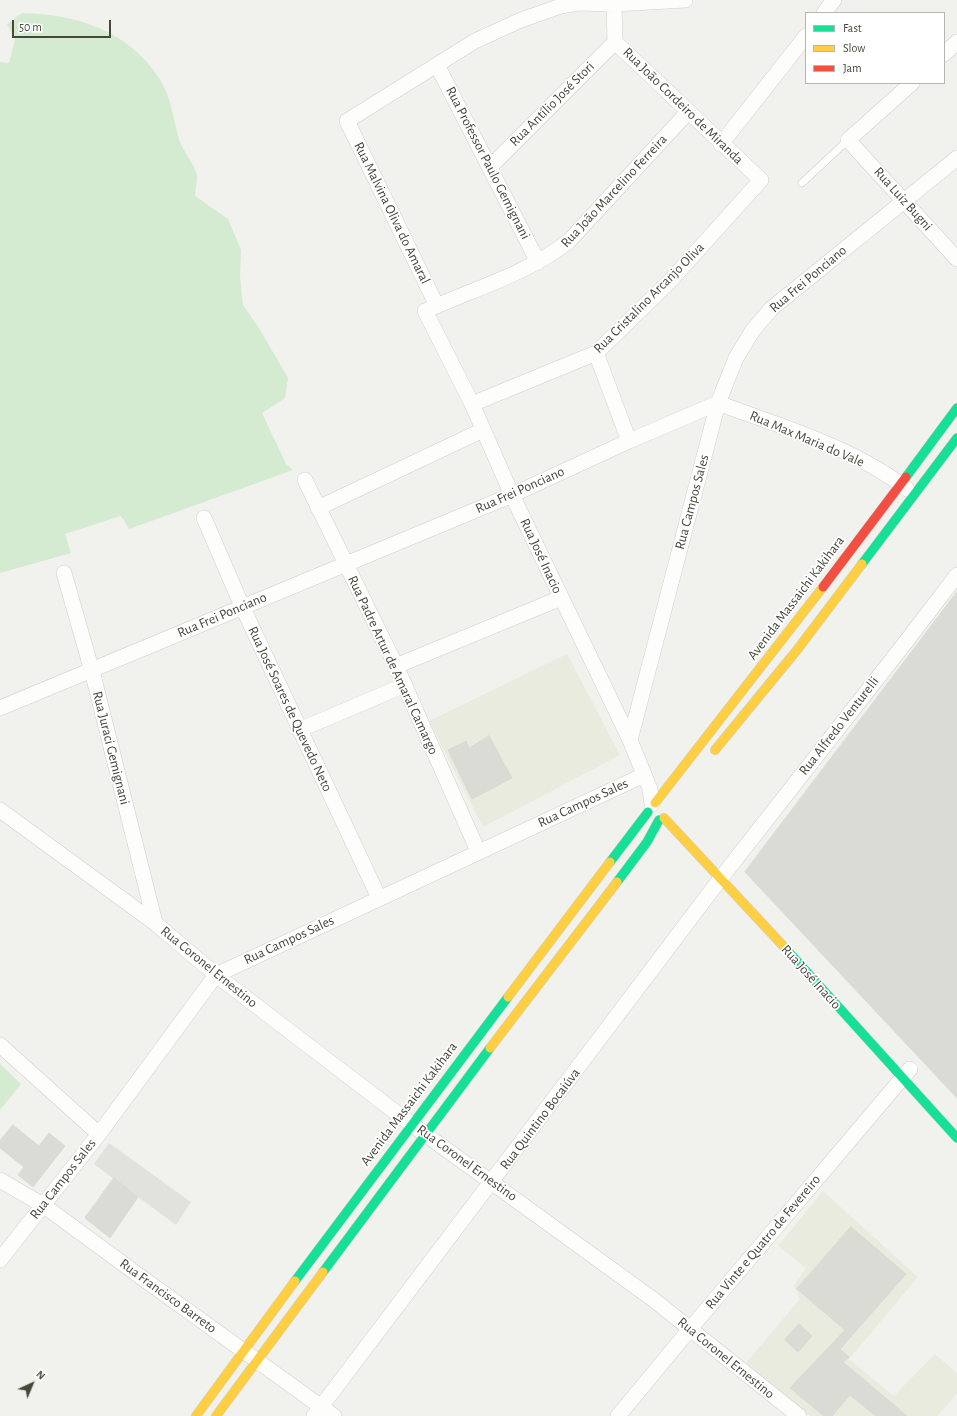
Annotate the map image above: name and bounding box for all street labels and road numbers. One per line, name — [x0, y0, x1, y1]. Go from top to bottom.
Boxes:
street label: Rua João Cordeiro de Miranda — [619, 44, 747, 168]
street label: Rua Antílio José Stori — [506, 58, 598, 150]
street label: Rua Professor Paulo Gemignani — [442, 84, 534, 242]
street label: Rua João Marcelino Ferreira — [557, 131, 671, 251]
street label: Rua Malvina Oliva do Amaral — [350, 139, 434, 287]
street label: Rua Luiz Bugni — [870, 164, 936, 234]
street label: Rua Cristalino Arcanjo Oliva — [590, 239, 708, 357]
street label: Rua Frei Ponciano — [766, 242, 850, 316]
street label: Rua Max Maria do Vale — [747, 407, 867, 471]
street label: Rua Campos Sales — [671, 453, 713, 551]
street label: Rua Frei Ponciano — [473, 463, 567, 517]
street label: Rua José Inacio — [516, 516, 566, 596]
street label: Avenida Massaichi Kakihara — [744, 533, 848, 663]
street label: Rua Padre Artur de Amaral Camargo — [344, 573, 442, 757]
street label: Rua Frei Ponciano — [175, 589, 269, 641]
street label: Rua José Soares de Quevedo Neto — [244, 624, 336, 794]
street label: Rua Alfredo Venturelli — [795, 673, 883, 779]
street label: Rua Juraci Gemignani — [89, 689, 133, 807]
street label: Rua Campos Sales — [535, 775, 631, 831]
street label: Rua Campos Sales — [241, 912, 337, 968]
street label: Rua Coronel Ernestino — [157, 923, 261, 1011]
street label: Rua José Inacio — [778, 941, 844, 1013]
street label: Avenida Massaichi Kakihara — [357, 1039, 461, 1169]
street label: Rua Quintino Bocaiúva — [496, 1065, 584, 1173]
street label: Rua Coronel Ernestino — [414, 1121, 520, 1205]
street label: Rua Campos Sales — [26, 1135, 100, 1223]
street label: Rua Vinte e Quatro de Fevereiro — [702, 1171, 824, 1313]
street label: Rua Francisco Barreto — [116, 1255, 220, 1337]
street label: Rua Coronel Ernestino — [674, 1314, 778, 1402]

